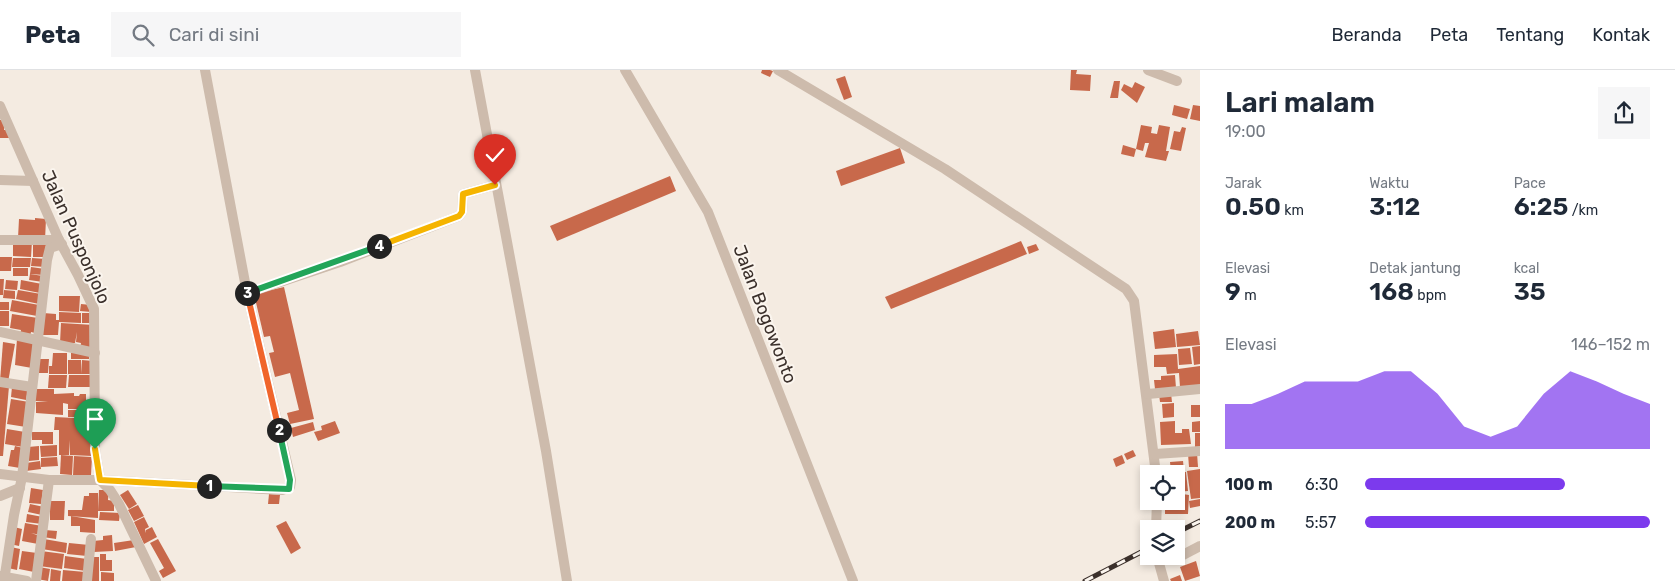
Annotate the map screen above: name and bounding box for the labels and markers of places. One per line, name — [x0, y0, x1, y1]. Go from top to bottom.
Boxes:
pin — [474, 134, 516, 185]
pin: 4 — [366, 234, 392, 258]
pin: 3 — [234, 280, 260, 306]
pin — [74, 398, 116, 449]
pin: 2 — [266, 418, 292, 442]
pin: 1 — [196, 474, 222, 498]

